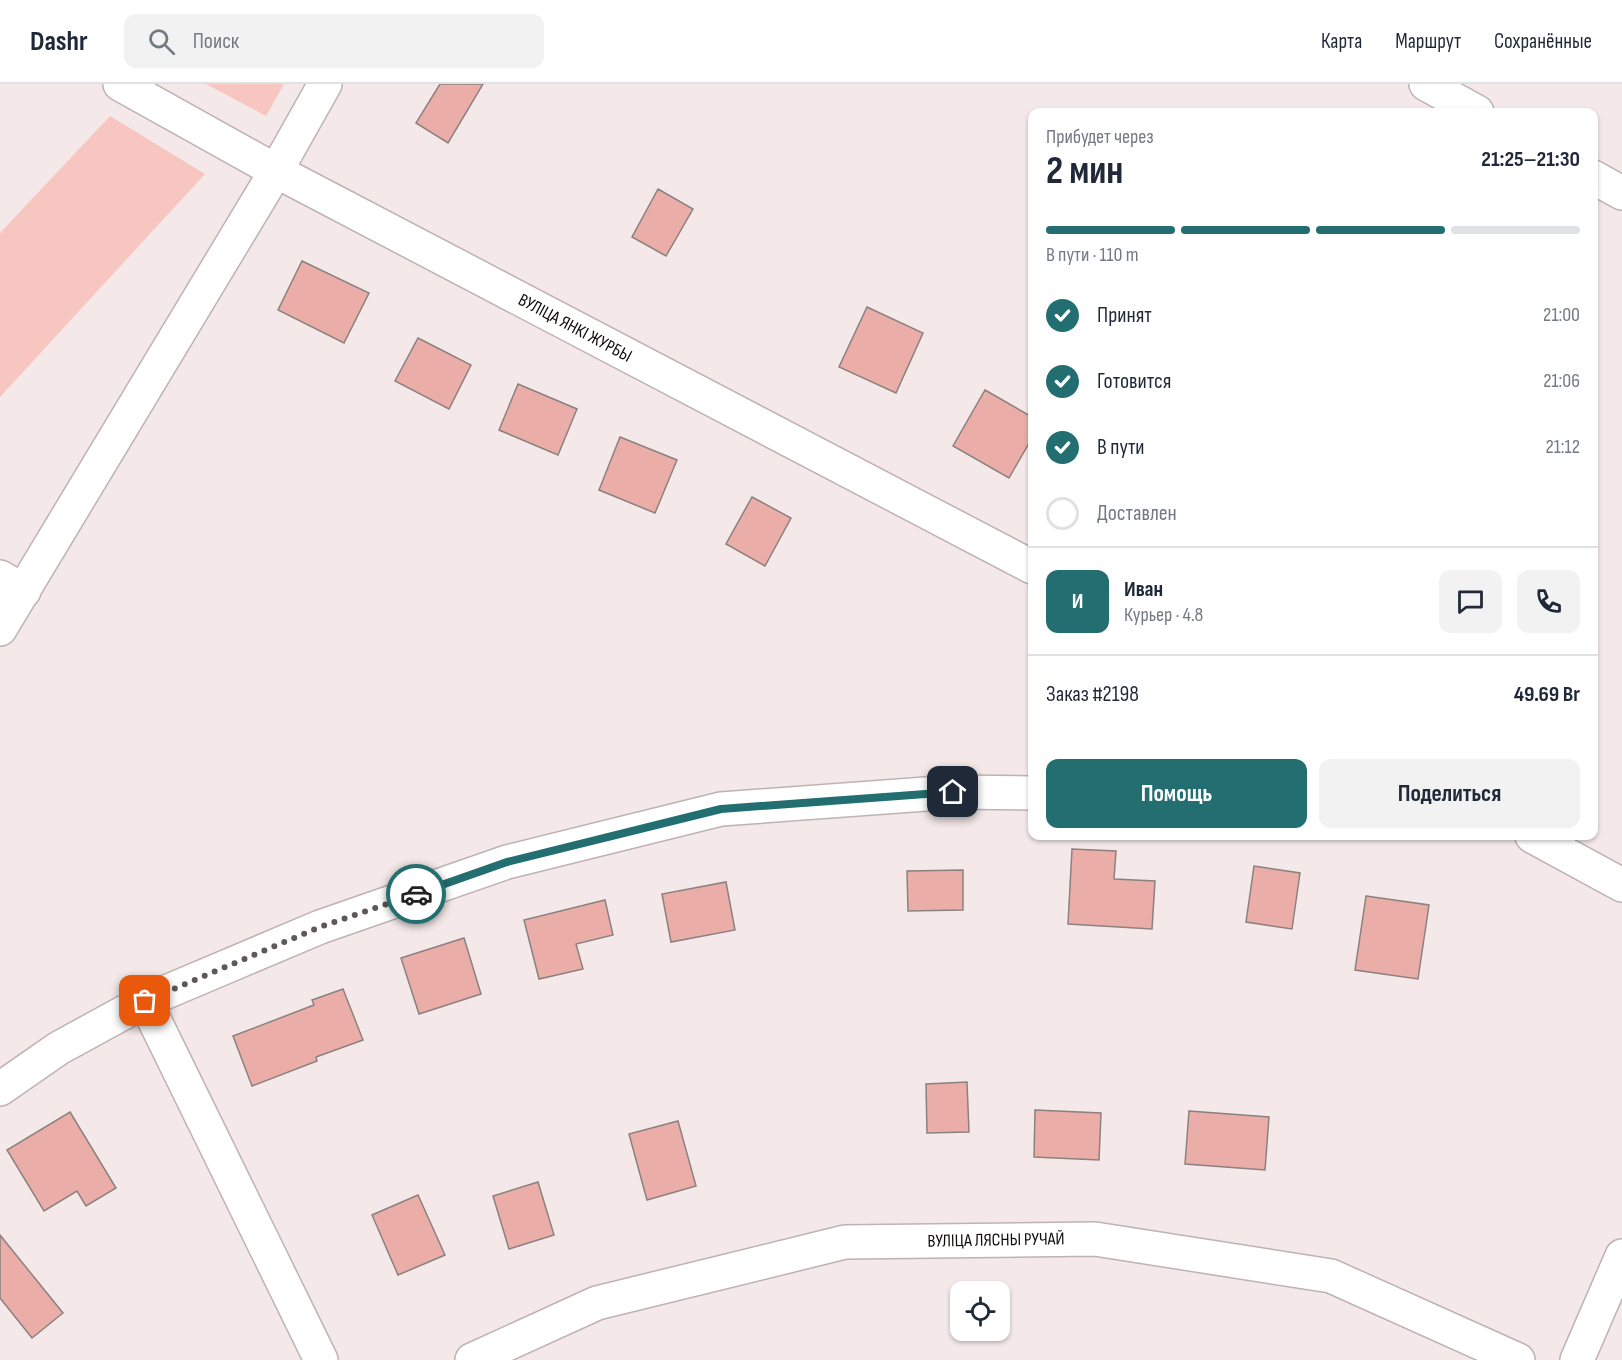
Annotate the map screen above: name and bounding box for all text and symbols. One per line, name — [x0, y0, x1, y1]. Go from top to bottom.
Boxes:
search box — [124, 14, 544, 68]
text: Dashr — [30, 25, 88, 58]
icon: search — [145, 25, 178, 58]
text: Поиск — [193, 28, 239, 55]
text: Карта — [1321, 29, 1362, 54]
text: Маршрут — [1395, 29, 1461, 54]
text: Сохранённые — [1494, 29, 1592, 54]
text: Прибудет через — [1046, 125, 1154, 149]
text: 21:25–21:30 — [1481, 146, 1580, 173]
text: 2 мин — [1046, 148, 1123, 195]
text: В пути · 110 m — [1046, 243, 1139, 267]
street label: ВУЛІЦА ЯНКІ ЖУРБЫ — [515, 289, 635, 367]
icon: check — [1046, 299, 1079, 332]
text: Принят — [1097, 302, 1152, 329]
text: 21:00 — [1543, 303, 1580, 327]
icon: check — [1046, 365, 1079, 398]
text: Готовится — [1097, 368, 1171, 395]
text: 21:06 — [1543, 369, 1580, 393]
icon: check — [1046, 431, 1079, 464]
text: В пути — [1097, 434, 1145, 461]
text: 21:12 — [1545, 435, 1580, 459]
text: Доставлен — [1097, 500, 1177, 527]
button: chat — [1439, 570, 1502, 633]
button: phone — [1517, 570, 1580, 633]
text: Иван — [1124, 576, 1163, 603]
text: И — [1072, 588, 1083, 615]
text: Курьер · 4.8 — [1124, 603, 1203, 627]
text: Заказ #2198 — [1046, 681, 1139, 708]
text: 49.69 Br — [1514, 681, 1580, 708]
button: Помощь — [1046, 759, 1307, 828]
button: Поделиться — [1319, 759, 1580, 828]
pin — [927, 766, 978, 817]
icon: home — [936, 775, 969, 808]
courier — [386, 864, 446, 924]
icon: car — [400, 878, 433, 911]
pin — [119, 975, 170, 1026]
icon: bag — [128, 984, 161, 1017]
street label: ВУЛІЦА ЛЯСНЫ РУЧАЙ — [927, 1228, 1065, 1252]
map controls — [950, 1281, 1010, 1341]
button: locate — [950, 1281, 1010, 1341]

